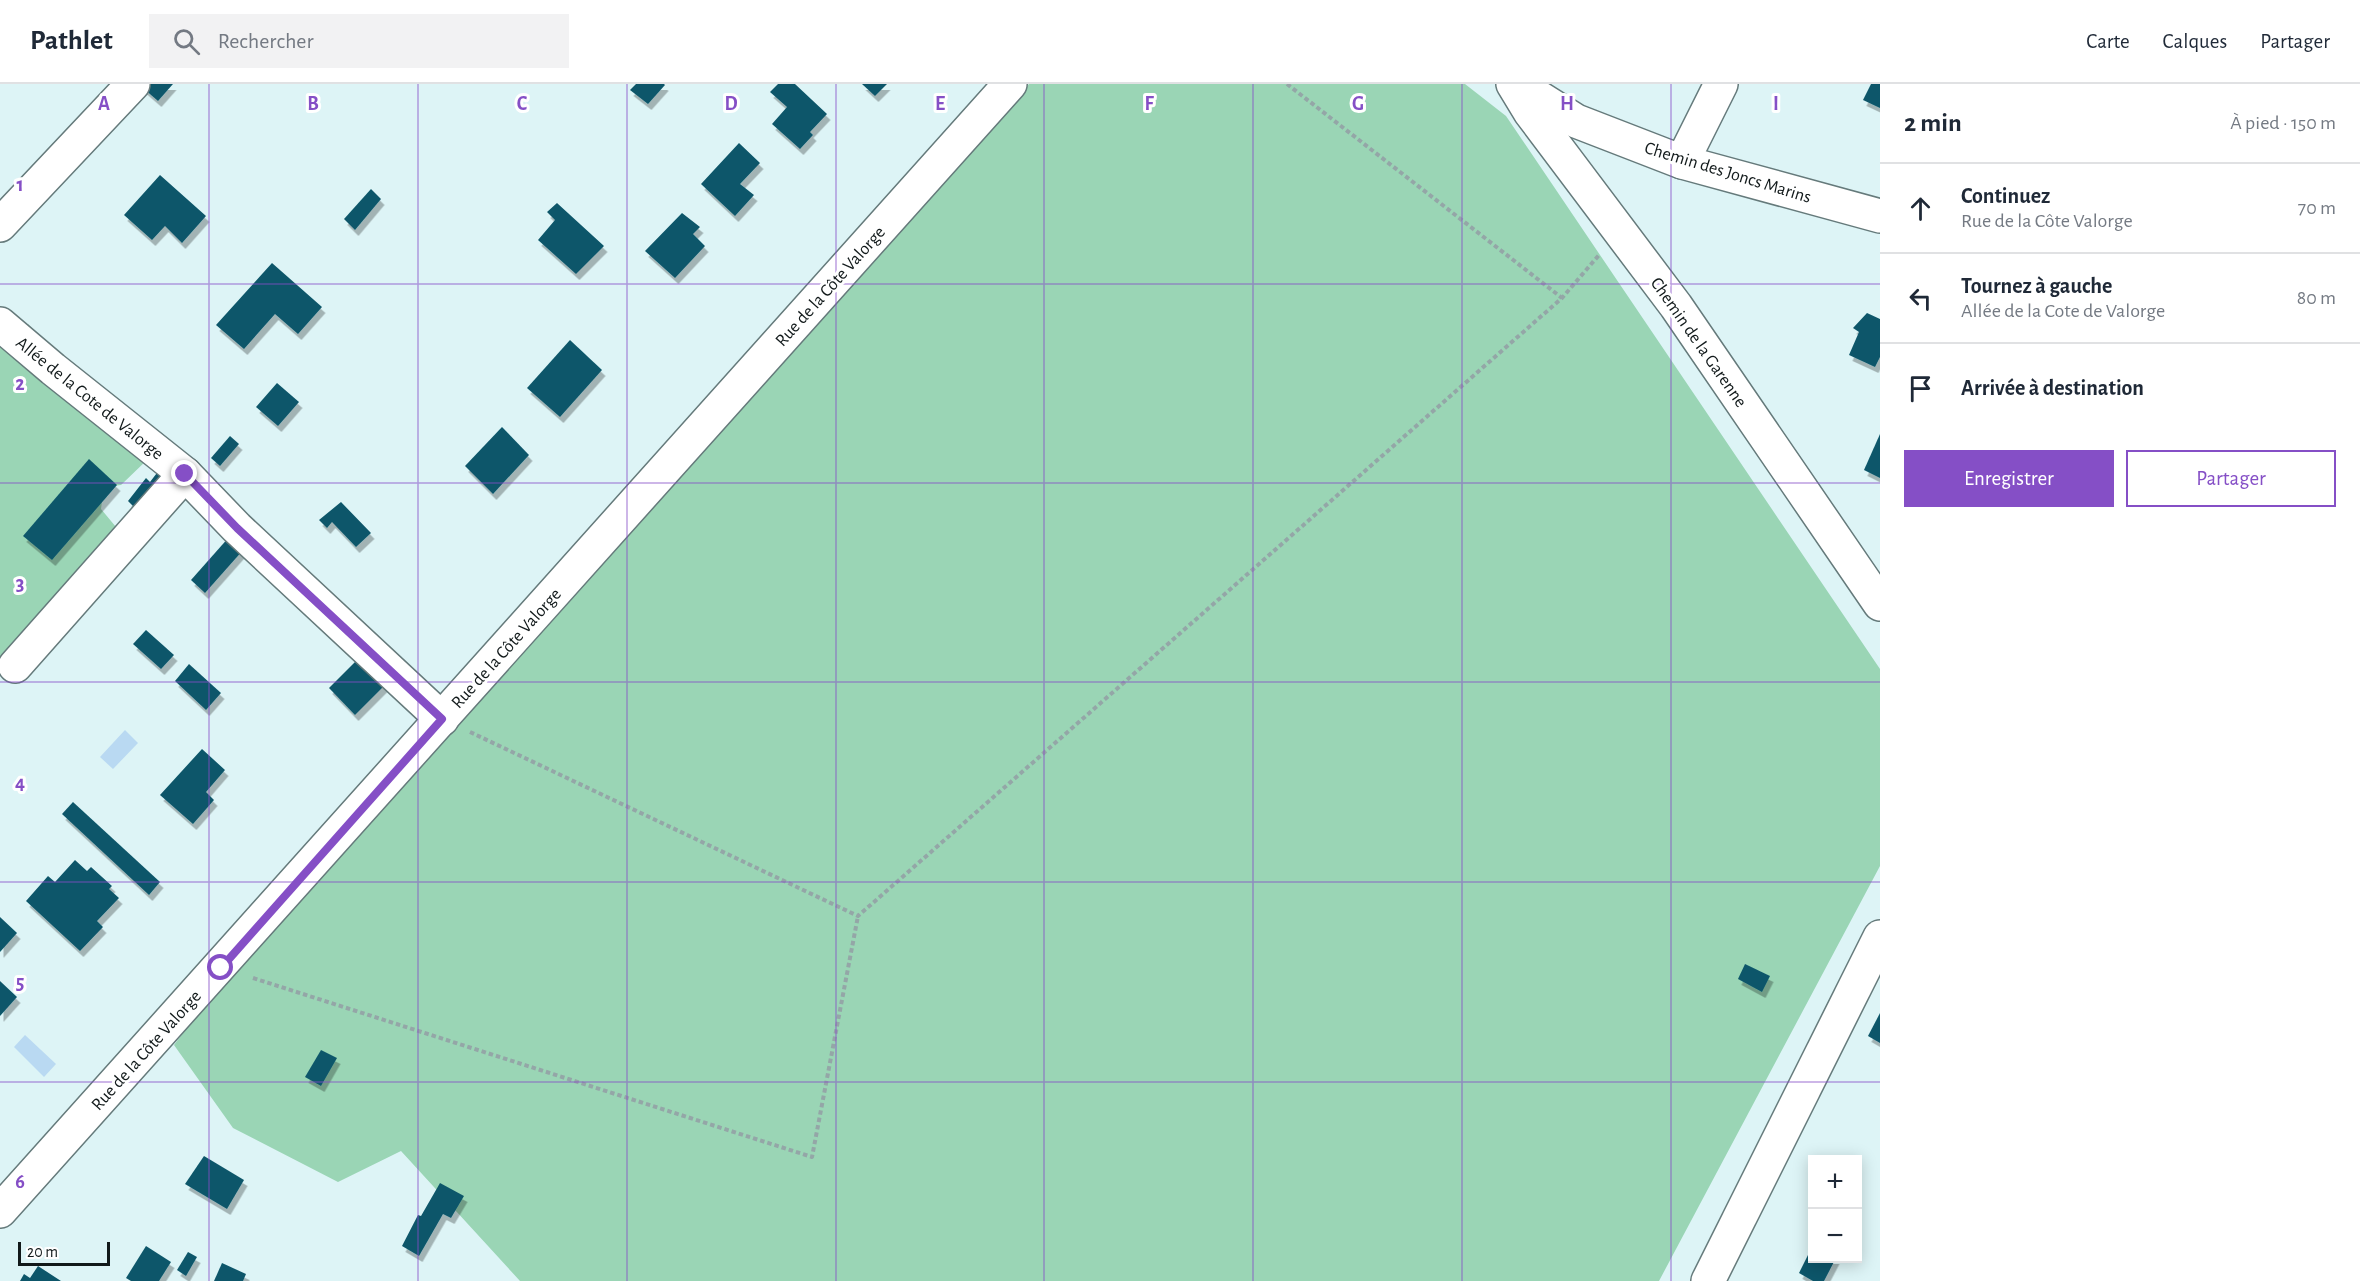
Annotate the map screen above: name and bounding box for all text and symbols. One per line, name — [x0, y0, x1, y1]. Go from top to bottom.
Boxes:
search box — [149, 14, 569, 68]
icon: search — [170, 25, 203, 58]
text: Pathlet — [30, 27, 113, 55]
text: Rechercher — [218, 30, 314, 52]
text: Carte — [2086, 31, 2130, 52]
text: Calques — [2163, 31, 2227, 52]
text: Partager — [2260, 31, 2330, 52]
text: A — [98, 94, 110, 114]
text: B — [307, 94, 319, 114]
text: C — [517, 94, 528, 114]
text: D — [724, 94, 738, 114]
text: E — [935, 94, 945, 114]
text: F — [1144, 94, 1154, 114]
text: G — [1352, 94, 1364, 114]
text: H — [1560, 94, 1574, 114]
text: I — [1773, 94, 1779, 114]
text: 2 min — [1904, 110, 1962, 136]
text: À pied · 150 m — [2230, 113, 2336, 133]
street label: Chemin des Joncs Marins — [1642, 139, 1813, 207]
text: 1 — [16, 175, 24, 195]
text: Continuez — [1961, 185, 2050, 207]
icon: ahead — [1904, 192, 1937, 225]
text: 70 m — [2298, 198, 2336, 218]
text: Rue de la Côte Valorge — [1961, 211, 2133, 231]
street label: Rue de la Côte Valorge — [772, 223, 889, 350]
street label: Chemin de la Garenne — [1647, 274, 1750, 411]
text: Tournez à gauche — [1961, 275, 2112, 297]
icon: left — [1904, 282, 1937, 315]
text: 80 m — [2297, 288, 2336, 308]
text: Allée de la Cote de Valorge — [1961, 301, 2165, 321]
street label: Allée de la Cote de Valorge — [12, 334, 166, 464]
icon: arrive — [1904, 372, 1937, 405]
text: 2 — [15, 374, 25, 394]
text: Arrivée à destination — [1961, 377, 2144, 399]
button: Enregistrer — [1904, 450, 2114, 507]
button: Partager — [2126, 450, 2336, 507]
route end — [171, 460, 197, 486]
text: 3 — [16, 574, 24, 594]
street label: Rue de la Côte Valorge — [448, 585, 565, 712]
text: 4 — [15, 773, 25, 793]
route start — [207, 954, 233, 980]
text: 5 — [16, 973, 24, 993]
street label: Rue de la Côte Valorge — [88, 987, 205, 1114]
map controls — [1808, 1155, 1862, 1263]
button: + — [1808, 1155, 1862, 1209]
text: 6 — [15, 1172, 25, 1192]
button: − — [1808, 1209, 1862, 1263]
scale bar — [18, 1239, 110, 1266]
text: 20 m — [27, 1244, 58, 1260]

